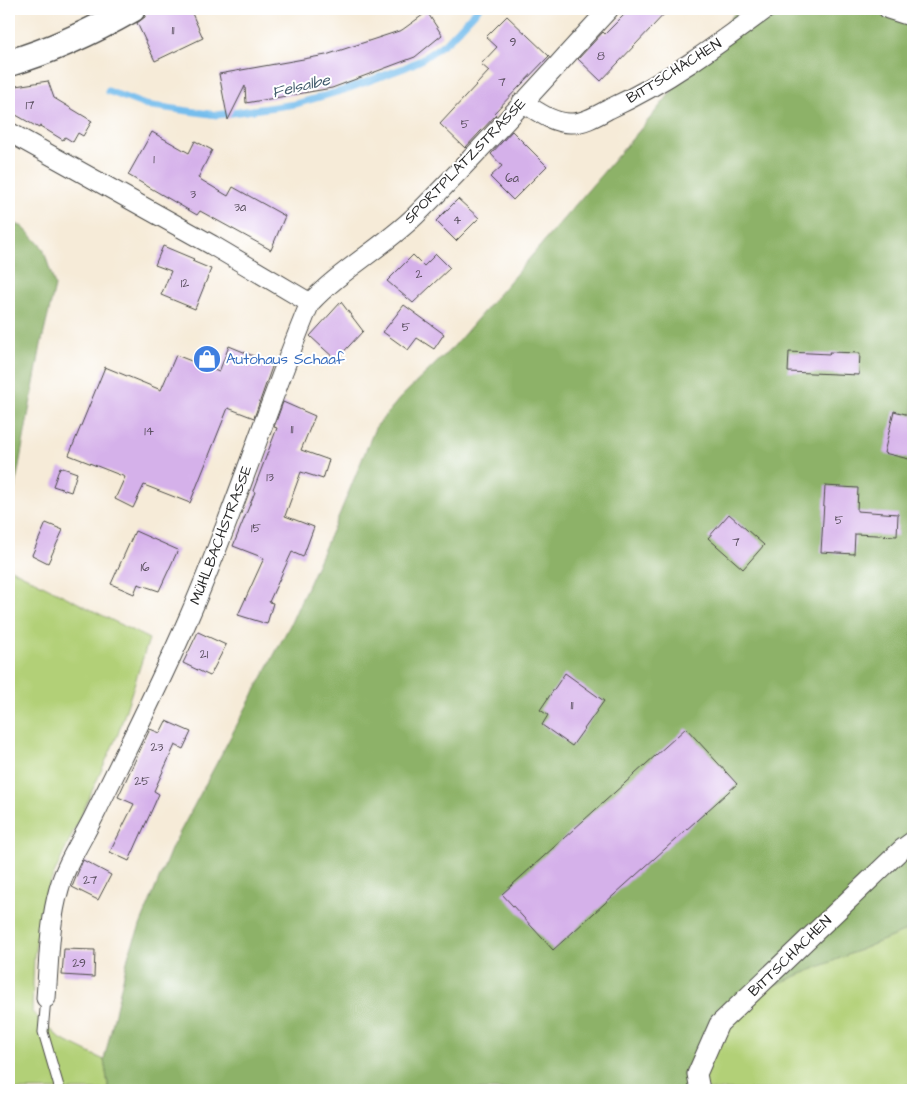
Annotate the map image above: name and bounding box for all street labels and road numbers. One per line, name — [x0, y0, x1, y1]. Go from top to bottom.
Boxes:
street label: BITTSCHACHEN — [622, 33, 726, 109]
street label: SPORTPLATZSTRASSE — [399, 93, 531, 229]
street label: MÜHLBACHSTRASSE — [185, 462, 257, 608]
street label: BITTSCHACHEN — [744, 911, 836, 1001]

